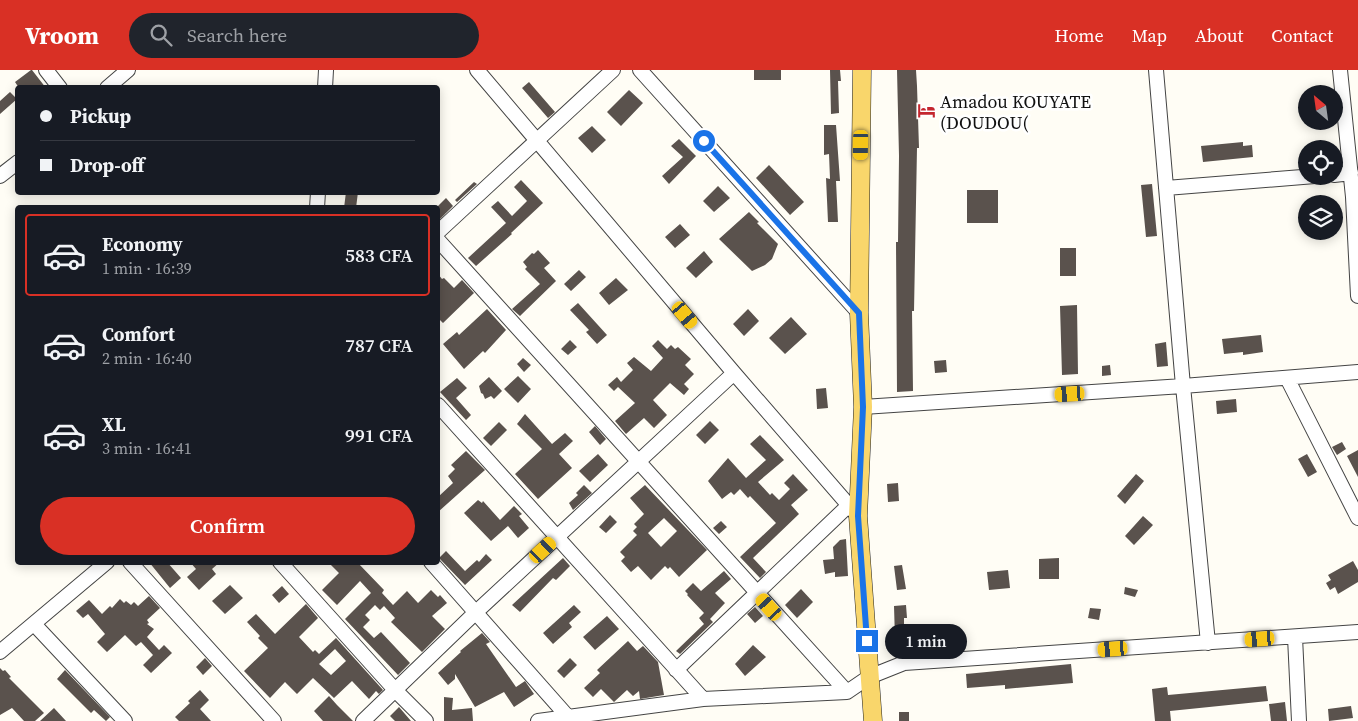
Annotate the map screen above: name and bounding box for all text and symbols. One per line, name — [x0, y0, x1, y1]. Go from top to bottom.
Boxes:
search box — [129, 13, 479, 58]
text: Vroom — [25, 19, 99, 52]
icon: search — [147, 21, 175, 49]
text: Search here — [187, 22, 287, 48]
text: Home — [1055, 23, 1104, 48]
text: Map — [1132, 23, 1167, 48]
text: About — [1195, 23, 1243, 48]
text: Contact — [1271, 23, 1333, 48]
north arrow — [1298, 85, 1342, 130]
map controls — [1298, 85, 1343, 240]
place label: Amadou KOUYATE (DOUDOU( — [940, 89, 1091, 135]
hotel icon: Amadou KOUYATE (DOUDOU( — [916, 101, 936, 121]
text: Pickup — [70, 103, 131, 129]
route start — [693, 130, 715, 152]
car — [853, 130, 868, 160]
button: locate — [1298, 140, 1343, 185]
text: Drop-off — [70, 152, 144, 178]
button: layers — [1298, 195, 1343, 240]
text: Economy — [102, 231, 183, 257]
icon: car — [42, 233, 87, 278]
text: 583 CFA — [345, 242, 413, 268]
text: 1 min · 16:39 — [102, 257, 192, 279]
car — [669, 299, 700, 331]
text: Comfort — [102, 321, 175, 347]
icon: car — [42, 323, 87, 368]
text: 787 CFA — [345, 332, 413, 358]
text: 2 min · 16:40 — [102, 347, 192, 369]
car — [1054, 386, 1085, 402]
text: XL — [102, 411, 125, 437]
icon: car — [42, 413, 87, 458]
text: 991 CFA — [345, 422, 413, 448]
text: 3 min · 16:41 — [102, 437, 192, 459]
button: Confirm — [40, 497, 415, 555]
car — [526, 534, 559, 566]
car — [753, 591, 784, 623]
callout: 1 min — [884, 624, 967, 658]
route end — [856, 630, 878, 652]
text: 1 min — [905, 630, 947, 652]
car — [1244, 630, 1275, 648]
car — [1097, 640, 1128, 658]

